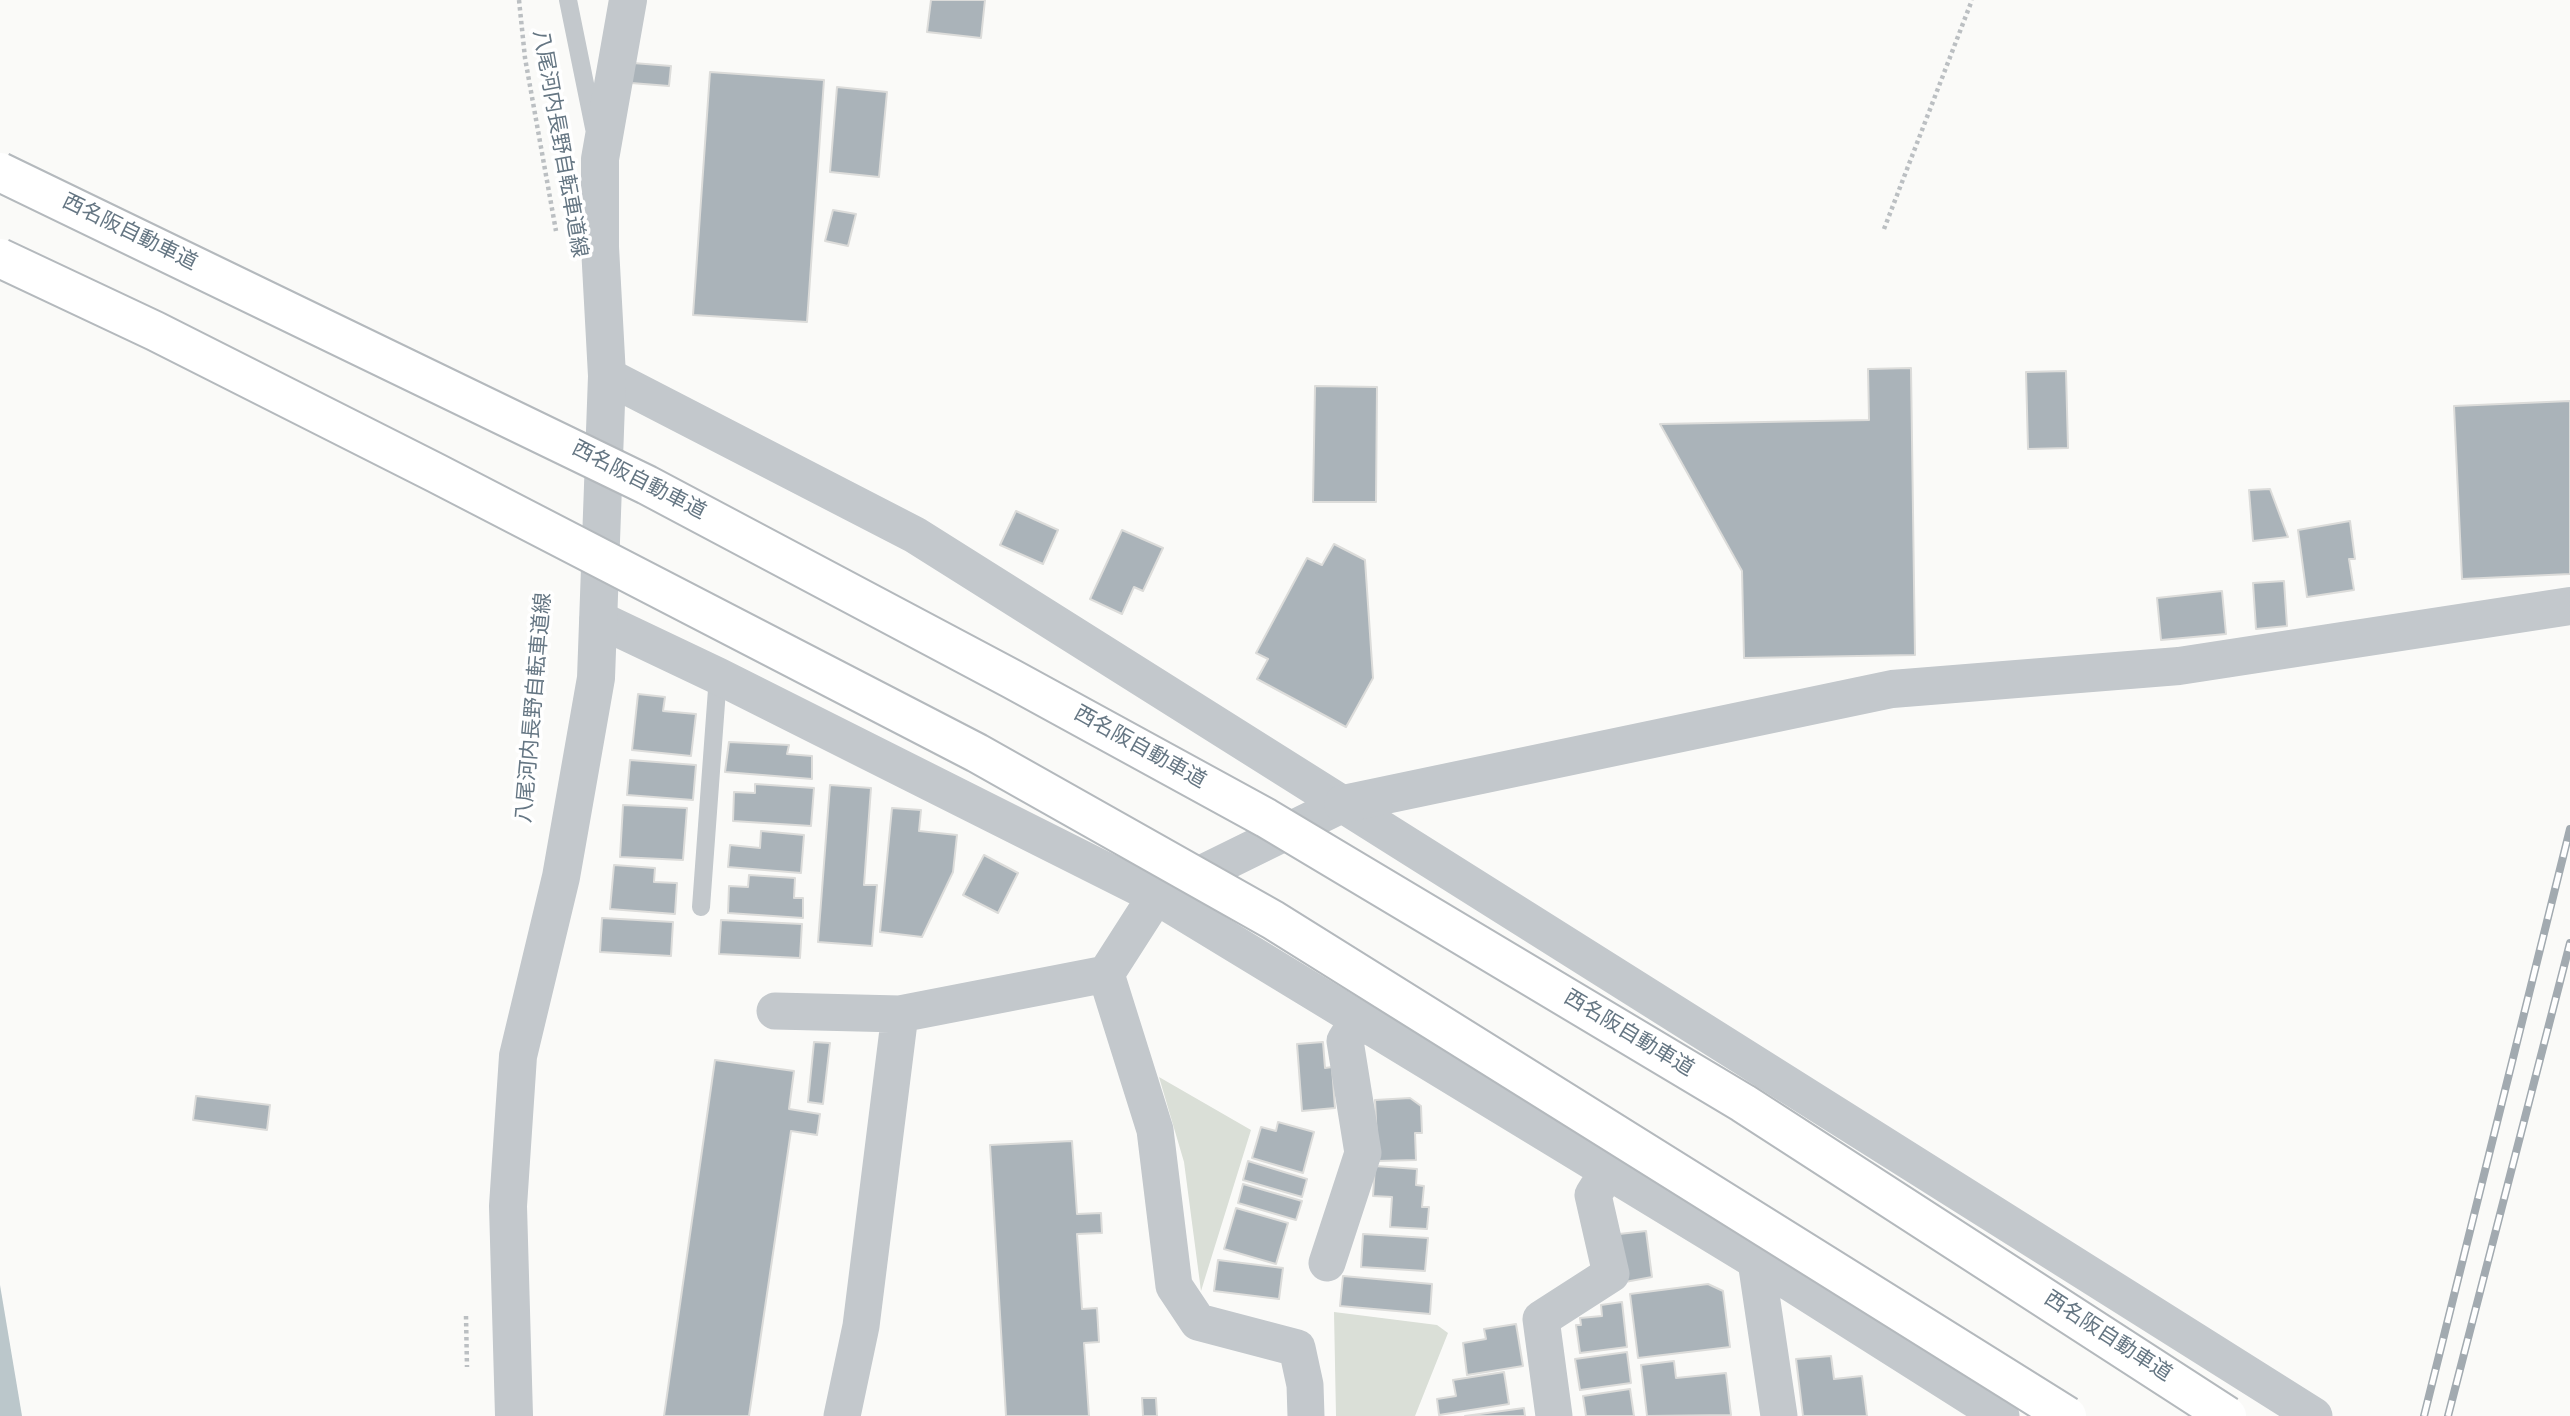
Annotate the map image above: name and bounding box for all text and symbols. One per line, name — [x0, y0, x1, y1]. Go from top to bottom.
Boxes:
street label: 八尾河内長野自転車道線 — [526, 28, 590, 260]
street label: 西名阪自動車道 — [57, 190, 201, 278]
street label: 西名阪自動車道 — [567, 437, 709, 527]
street label: 八尾河内長野自転車道線 — [513, 592, 559, 824]
street label: 西名阪自動車道 — [1069, 702, 1209, 796]
street label: 西名阪自動車道 — [1559, 986, 1697, 1084]
street label: 西名阪自動車道 — [2038, 1287, 2176, 1389]

